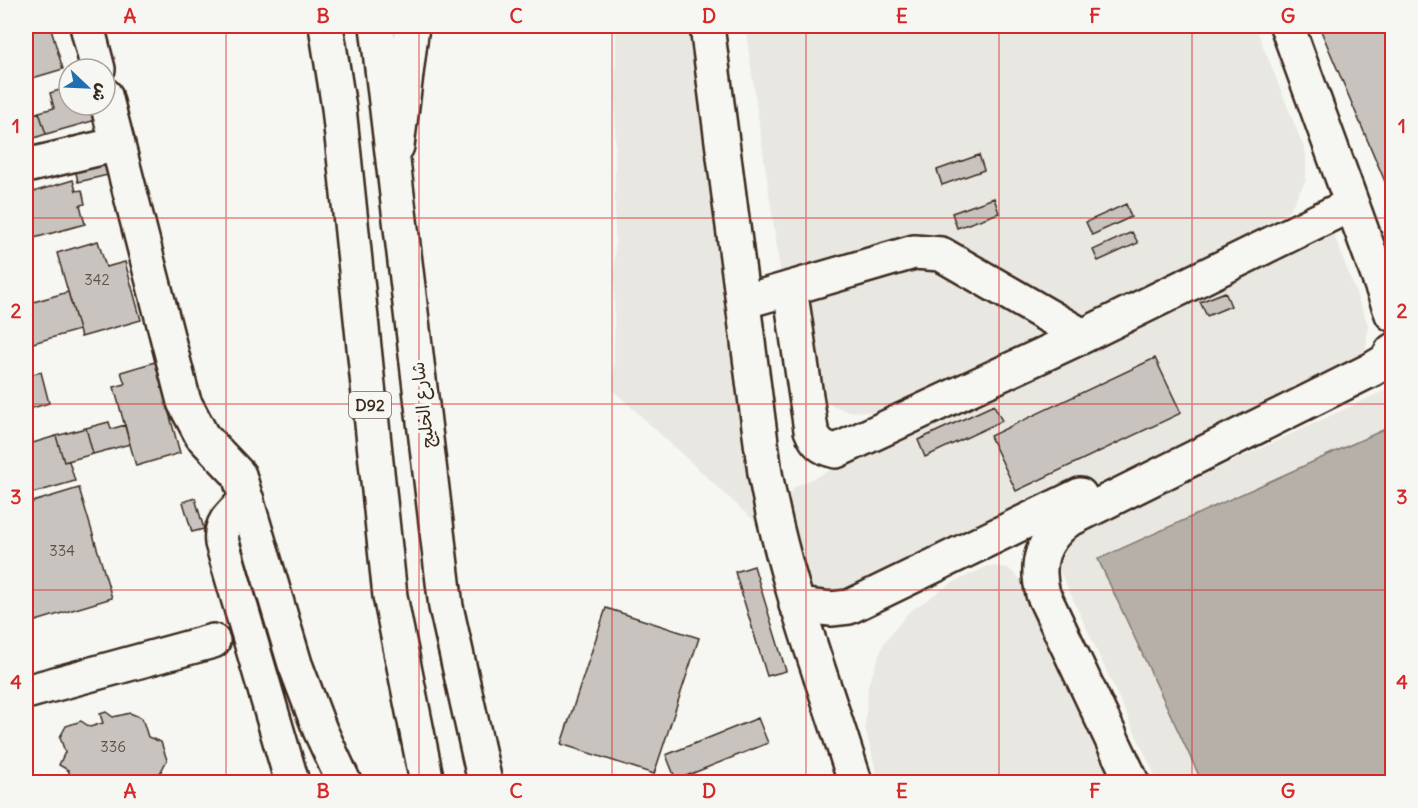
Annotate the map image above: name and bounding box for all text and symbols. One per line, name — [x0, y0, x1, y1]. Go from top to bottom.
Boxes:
text: A — [124, 3, 137, 28]
text: B — [316, 3, 330, 28]
text: C — [509, 3, 523, 28]
text: D — [702, 3, 716, 28]
text: E — [896, 3, 908, 28]
text: F — [1089, 3, 1101, 28]
text: G — [1281, 3, 1295, 28]
north arrow — [57, 57, 117, 117]
text: ش — [88, 81, 113, 105]
text: 1 — [12, 113, 20, 138]
text: 1 — [1398, 113, 1406, 138]
house number: 342 — [84, 270, 110, 289]
text: 2 — [11, 298, 22, 323]
text: 2 — [1397, 298, 1408, 323]
street label: شارع الخليج — [406, 361, 440, 449]
road number: D92 — [349, 392, 391, 418]
text: 3 — [10, 484, 22, 509]
text: 3 — [1396, 484, 1408, 509]
house number: 334 — [49, 541, 75, 560]
text: 4 — [10, 669, 22, 694]
text: 4 — [1396, 669, 1408, 694]
house number: 336 — [100, 737, 126, 756]
text: A — [124, 778, 137, 803]
text: B — [316, 778, 330, 803]
text: C — [509, 778, 523, 803]
text: D — [702, 778, 716, 803]
text: E — [896, 778, 908, 803]
text: F — [1089, 778, 1101, 803]
text: G — [1281, 778, 1295, 803]

